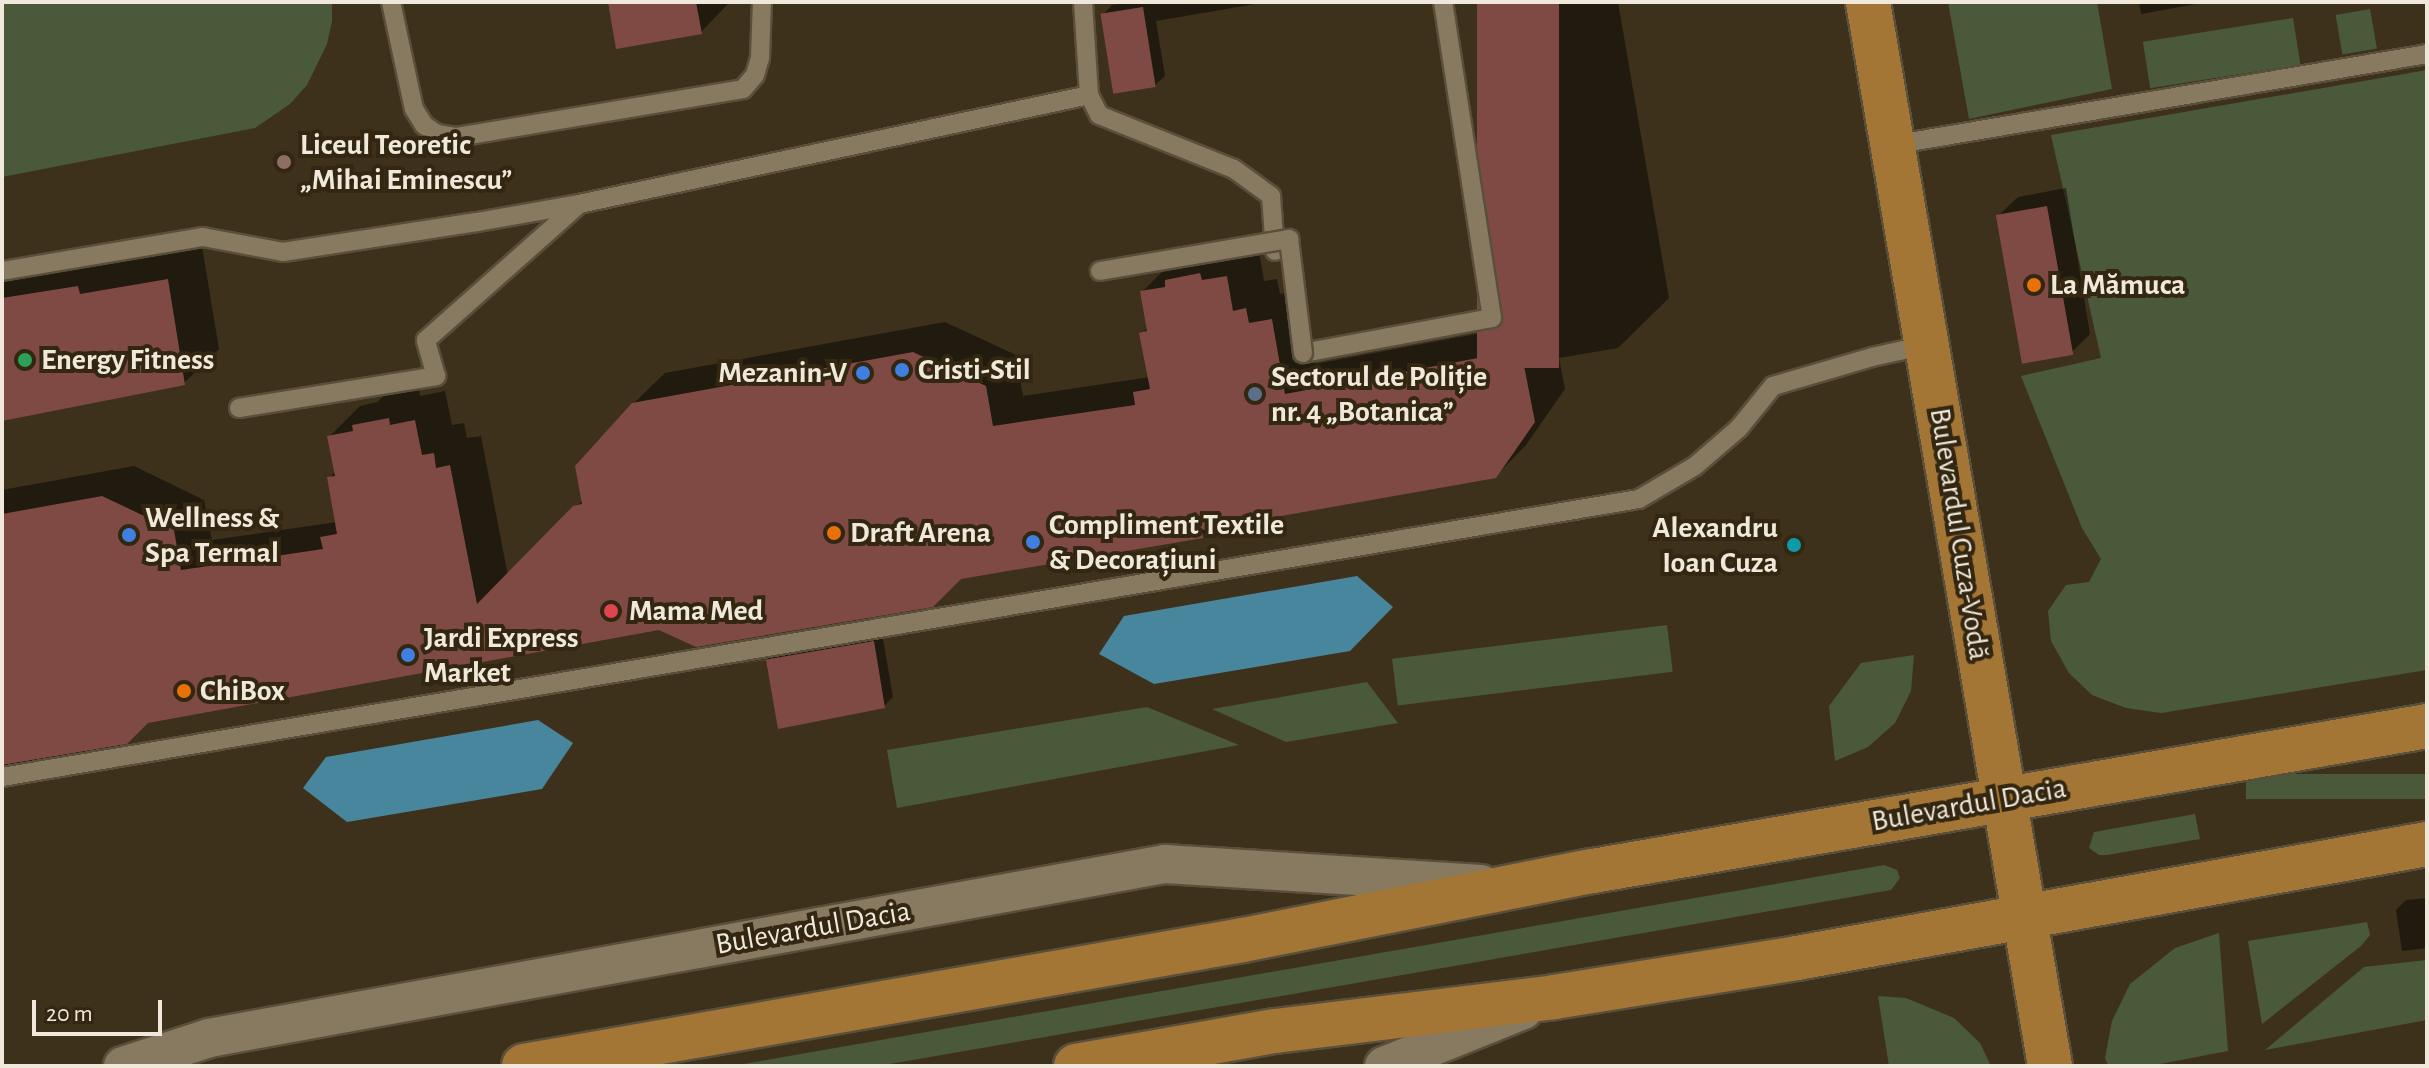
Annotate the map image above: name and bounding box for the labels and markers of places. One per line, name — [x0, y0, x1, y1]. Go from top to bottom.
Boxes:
place label: Liceul Teoretic „Mihai Eminescu” — [300, 127, 512, 198]
marker: Liceul Teoretic „Mihai Eminescu” — [275, 153, 293, 171]
place label: La Mămuca — [2050, 267, 2185, 303]
marker: La Mămuca — [2025, 276, 2043, 294]
place label: Energy Fitness — [41, 342, 214, 378]
marker: Energy Fitness — [16, 351, 34, 369]
place label: Cristi-Stil — [918, 352, 1031, 388]
place label: Mezanin-V — [718, 355, 847, 391]
place label: Sectorul de Poliție nr. 4 „Botanica” — [1271, 359, 1487, 430]
marker: Cristi-Stil — [893, 361, 911, 379]
marker: Mezanin-V — [854, 364, 872, 382]
marker: Sectorul de Poliție nr. 4 „Botanica” — [1246, 385, 1264, 403]
place label: Wellness & Spa Termal — [145, 500, 279, 570]
place label: Compliment Textile & Decorațiuni — [1049, 507, 1284, 578]
place label: Alexandru Ioan Cuza — [1652, 510, 1778, 580]
place label: Draft Arena — [850, 515, 991, 551]
marker: Draft Arena — [825, 524, 843, 542]
marker: Wellness & Spa Termal — [120, 526, 138, 544]
marker: Compliment Textile & Decorațiuni — [1024, 533, 1042, 551]
marker: Alexandru Ioan Cuza — [1785, 536, 1803, 554]
place label: Mama Med — [629, 593, 763, 629]
marker: Mama Med — [600, 600, 622, 622]
place label: Jardi Express Market — [424, 620, 578, 690]
marker: Jardi Express Market — [399, 646, 417, 664]
place label: ChiBox — [200, 673, 285, 709]
marker: ChiBox — [175, 682, 193, 700]

